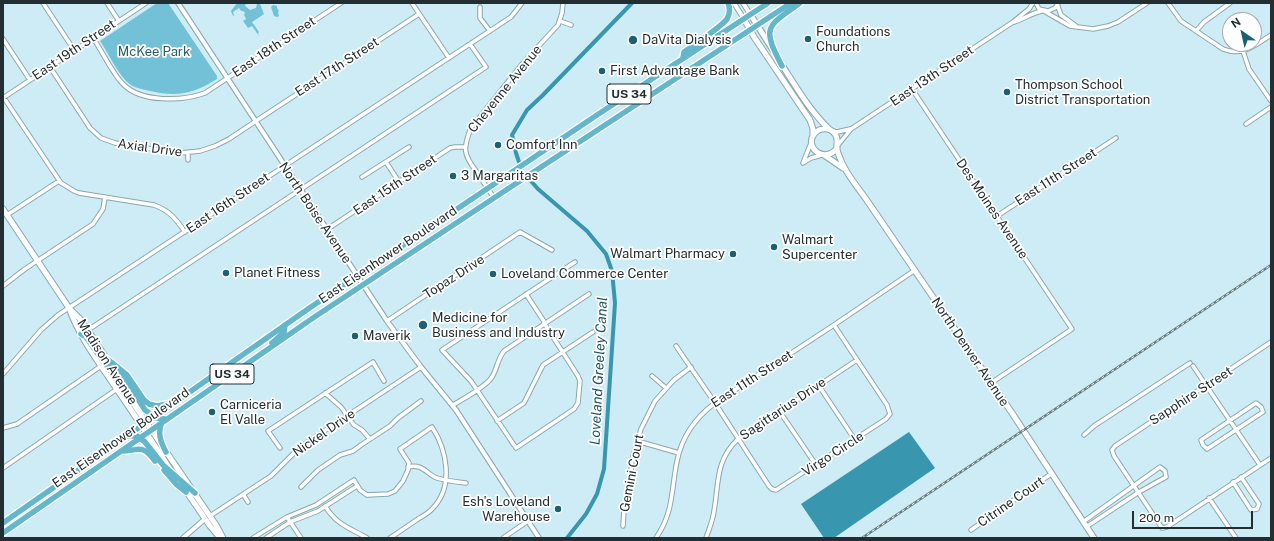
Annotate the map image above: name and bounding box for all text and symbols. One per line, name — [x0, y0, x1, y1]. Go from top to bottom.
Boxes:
north arrow — [1222, 12, 1262, 52]
street label: East 18th Street — [229, 13, 319, 81]
street label: East 19th Street — [29, 16, 119, 84]
text: N — [1229, 16, 1243, 30]
place label: Foundations Church — [816, 24, 890, 55]
place label: DaVita Dialysis — [642, 32, 731, 48]
street label: East 17th Street — [292, 34, 382, 100]
marker: DaVita Dialysis — [627, 34, 639, 46]
marker: Foundations Church — [803, 34, 813, 44]
street label: Cheyenne Avenue — [465, 42, 545, 136]
street label: East 13th Street — [887, 42, 977, 110]
park label: McKee Park — [118, 44, 190, 60]
place label: First Advantage Bank — [610, 63, 740, 79]
marker: First Advantage Bank — [597, 66, 607, 76]
place label: Thompson School District Transportation — [1015, 77, 1150, 108]
road number: US 34 — [607, 84, 651, 104]
marker: Thompson School District Transportation — [1002, 87, 1012, 97]
street label: Axial Drive — [117, 136, 183, 160]
place label: Comfort Inn — [506, 137, 578, 153]
marker: Comfort Inn — [493, 140, 503, 150]
street label: East 11th Street — [1012, 145, 1100, 209]
street label: East 15th Street — [350, 151, 440, 219]
street label: Des Moines Avenue — [953, 156, 1031, 262]
street label: North Boise Avenue — [275, 159, 355, 267]
place label: 3 Margaritas — [461, 168, 538, 184]
street label: East 16th Street — [184, 169, 272, 237]
marker: 3 Margaritas — [448, 171, 458, 181]
street label: East Eisenhower Boulevard — [316, 203, 460, 307]
place label: Walmart Supercenter — [782, 232, 857, 263]
marker: Walmart Supercenter — [769, 242, 779, 252]
place label: Walmart Pharmacy — [610, 246, 725, 262]
marker: Walmart Pharmacy — [728, 249, 738, 259]
street label: Topaz Drive — [421, 252, 487, 302]
place label: Planet Fitness — [234, 265, 320, 281]
place label: Loveland Commerce Center — [501, 266, 668, 282]
marker: Planet Fitness — [221, 268, 231, 278]
marker: Loveland Commerce Center — [488, 269, 498, 279]
street label: North Denver Avenue — [928, 295, 1012, 409]
water label: Loveland Greeley Canal — [587, 297, 611, 445]
place label: Medicine for Business and Industry — [432, 310, 565, 341]
street label: Madison Avenue — [74, 316, 140, 408]
marker: Medicine for Business and Industry — [417, 319, 429, 331]
place label: Maverik — [363, 328, 411, 344]
marker: Maverik — [350, 331, 360, 341]
street label: East 11th Street — [708, 347, 796, 411]
street label: Sapphire Street — [1147, 363, 1235, 429]
road number: US 34 — [210, 364, 254, 384]
street label: Sagittarius Drive — [737, 374, 829, 444]
street label: East Eisenhower Boulevard — [50, 385, 192, 491]
place label: Carniceria El Valle — [220, 397, 282, 428]
street label: Nickel Drive — [290, 406, 358, 460]
marker: Carniceria El Valle — [207, 407, 217, 417]
street label: Virgo Circle — [799, 428, 867, 480]
street label: Gemini Court — [617, 433, 647, 513]
street label: Citrine Court — [975, 473, 1047, 531]
place label: Esh's Loveland Warehouse — [462, 494, 550, 525]
scale bar — [1134, 503, 1255, 529]
marker: Esh's Loveland Warehouse — [553, 504, 563, 514]
text: 200 m — [1139, 511, 1174, 525]

